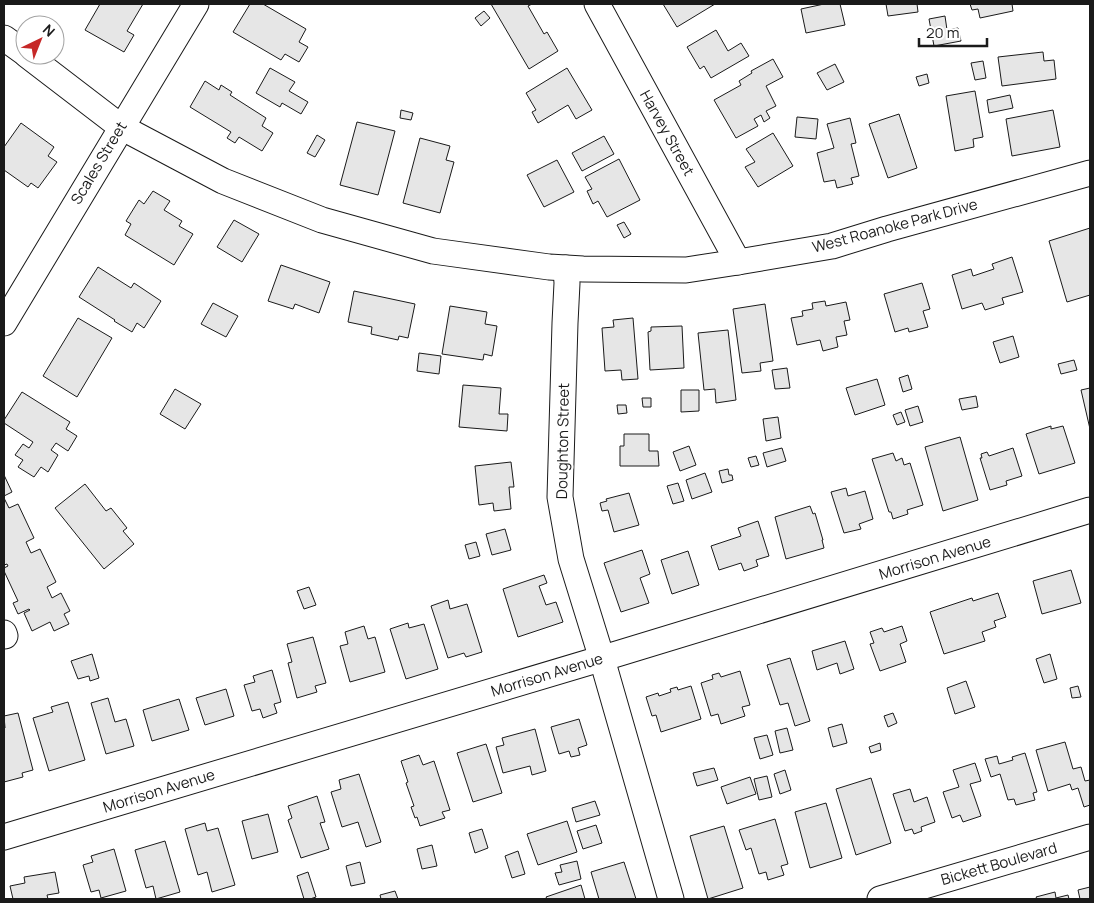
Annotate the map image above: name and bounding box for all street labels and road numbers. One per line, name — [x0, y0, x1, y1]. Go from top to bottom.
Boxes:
street label: Harvey Street — [635, 86, 700, 179]
street label: Scales Street — [66, 117, 132, 208]
street label: West Roanoke Park Drive — [810, 193, 980, 258]
street label: Doughton Street — [551, 383, 574, 499]
street label: Morrison Avenue — [876, 530, 994, 584]
street label: Morrison Avenue — [488, 647, 606, 701]
street label: Morrison Avenue — [100, 763, 218, 817]
street label: Bickett Boulevard — [938, 837, 1059, 890]

